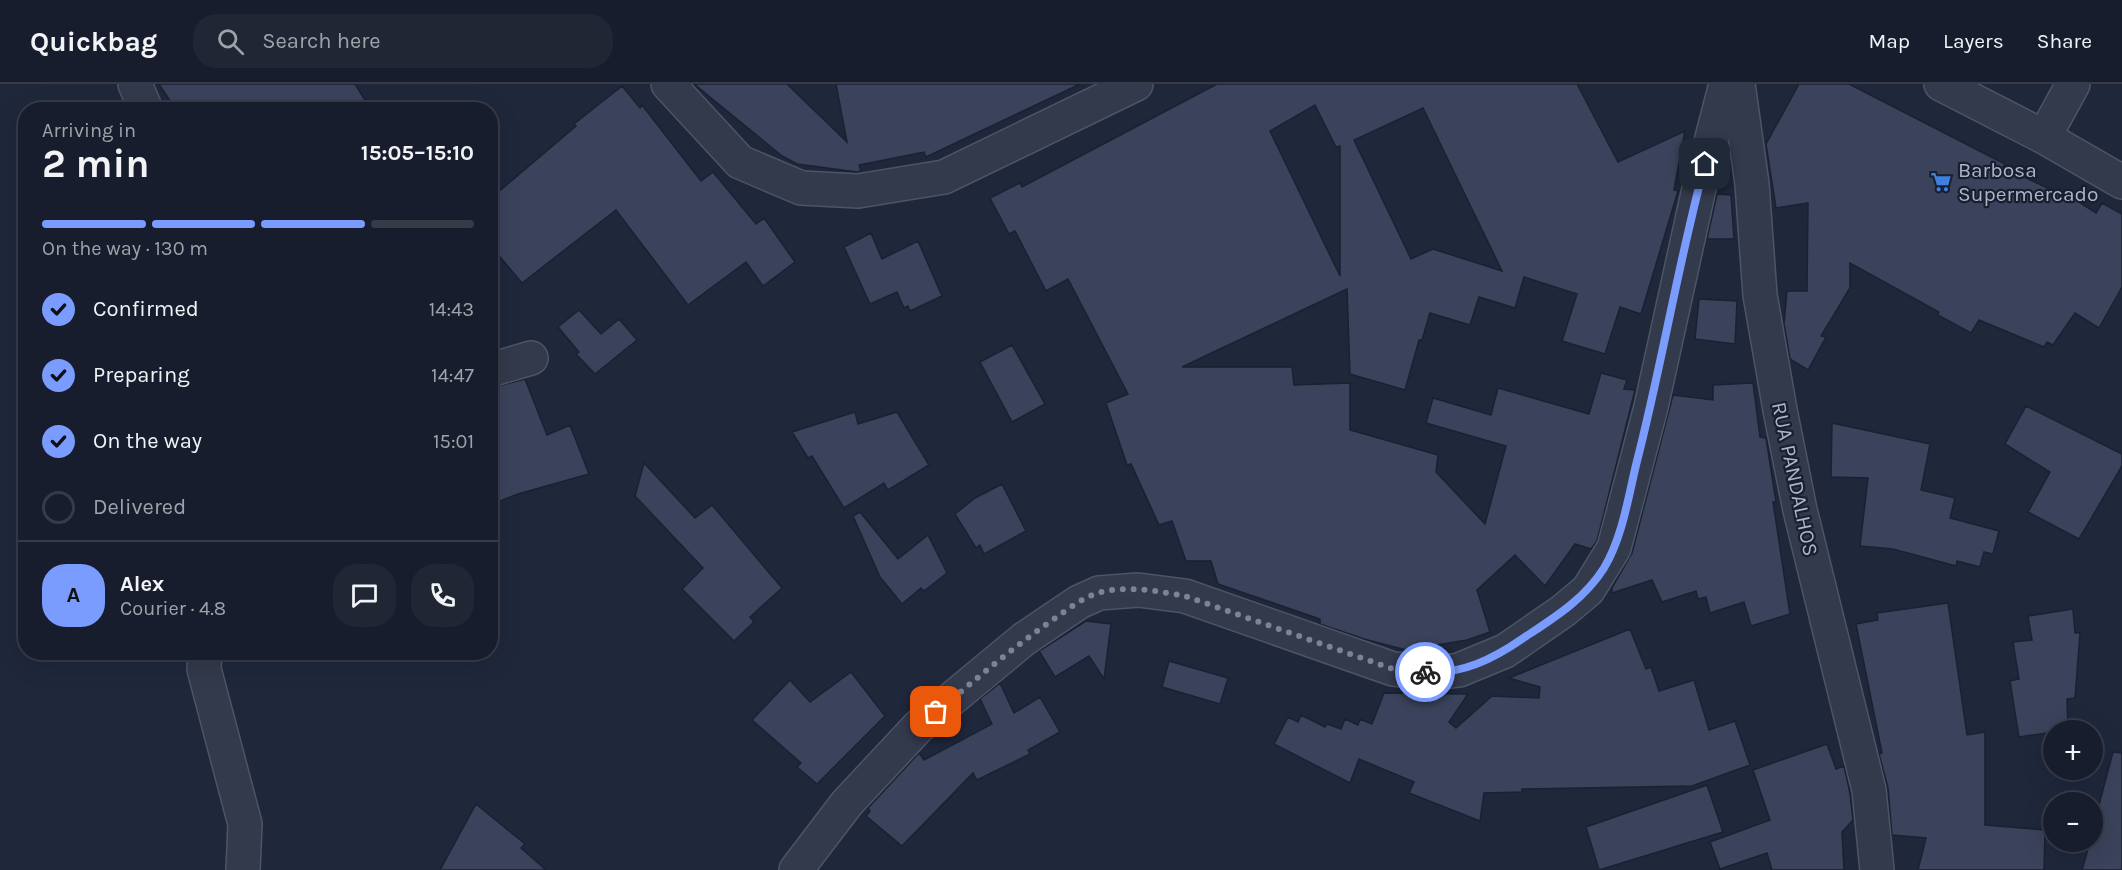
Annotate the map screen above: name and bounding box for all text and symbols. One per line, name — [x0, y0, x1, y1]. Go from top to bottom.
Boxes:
search box — [193, 14, 613, 68]
text: Quickbag — [30, 25, 157, 58]
icon: search — [214, 25, 247, 58]
text: Search here — [262, 28, 381, 54]
text: Map — [1868, 29, 1910, 53]
text: Layers — [1943, 29, 2004, 53]
text: Share — [2037, 29, 2092, 53]
text: Arriving in — [42, 119, 136, 142]
pin — [1679, 138, 1730, 189]
text: 15:05–15:10 — [361, 140, 474, 166]
text: 2 min — [42, 141, 150, 187]
icon: home — [1688, 147, 1721, 180]
place label: Barbosa Supermercado — [1958, 158, 2098, 206]
supermarket icon: Barbosa Supermercado — [1929, 170, 1953, 194]
text: On the way · 130 m — [42, 237, 208, 260]
icon: check — [42, 293, 75, 326]
text: Confirmed — [93, 296, 199, 322]
text: 14:43 — [429, 298, 474, 321]
icon: check — [42, 359, 75, 392]
text: Preparing — [93, 362, 190, 388]
text: 14:47 — [431, 364, 474, 387]
street label: RUA PANDALHOS — [1767, 400, 1823, 558]
icon: check — [42, 425, 75, 458]
text: On the way — [93, 428, 202, 454]
text: 15:01 — [433, 430, 474, 453]
text: Delivered — [93, 494, 186, 520]
button: chat — [333, 564, 396, 627]
button: phone — [411, 564, 474, 627]
text: Alex — [120, 571, 164, 597]
text: A — [67, 582, 80, 608]
text: Courier · 4.8 — [120, 597, 226, 620]
courier — [1395, 642, 1455, 702]
icon: bike — [1409, 656, 1442, 689]
pin — [910, 686, 961, 737]
icon: bag — [919, 695, 952, 728]
map controls — [2043, 720, 2103, 852]
button: + — [2043, 720, 2103, 780]
button: − — [2043, 792, 2103, 852]

